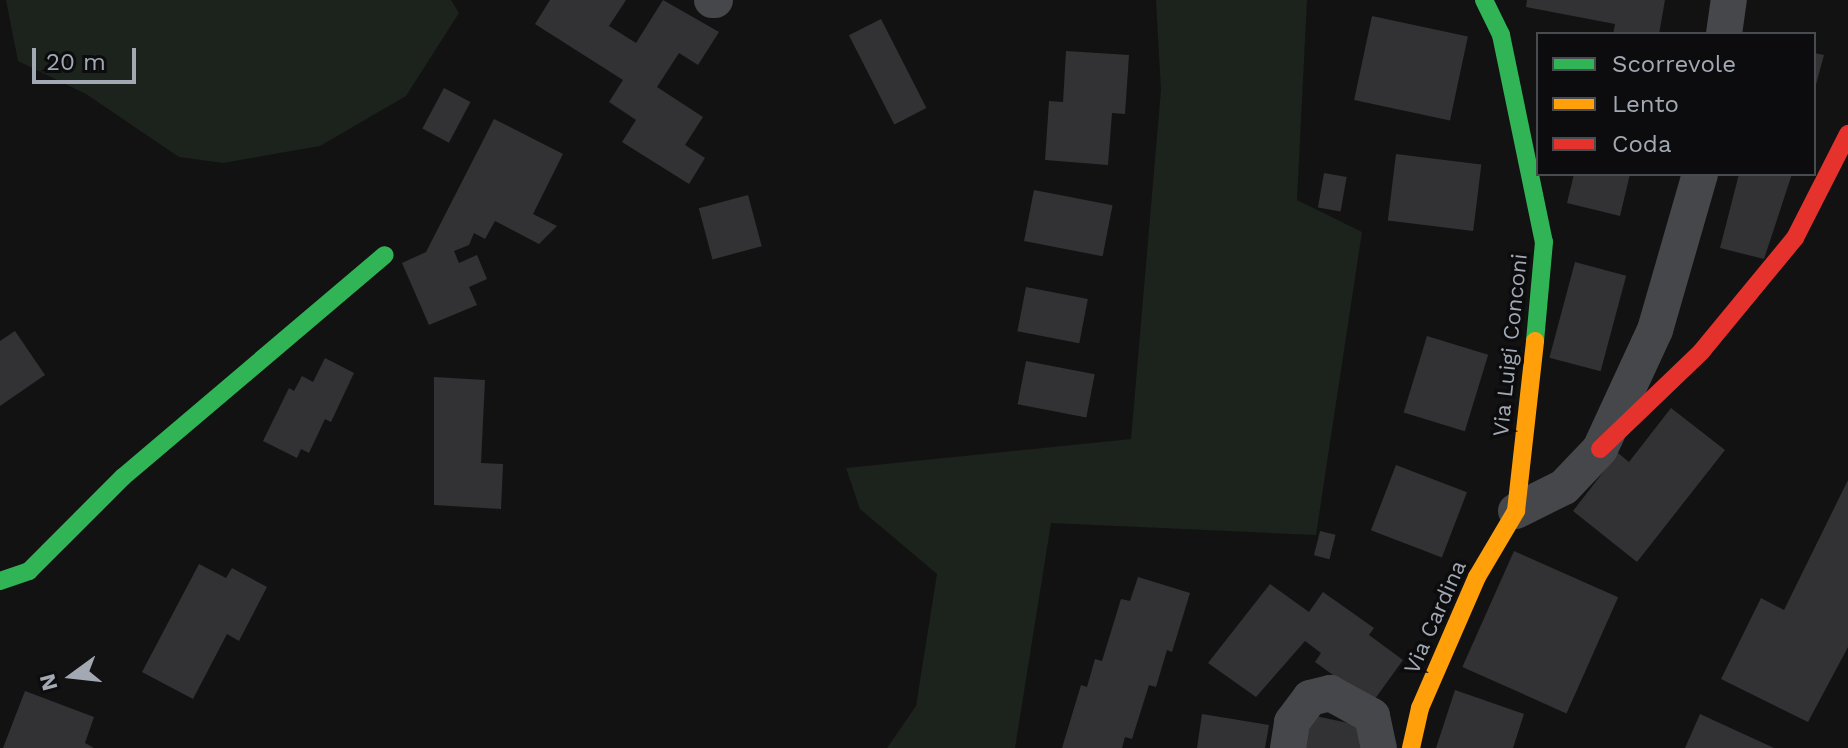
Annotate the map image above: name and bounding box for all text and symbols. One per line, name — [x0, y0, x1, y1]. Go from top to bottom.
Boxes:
scale bar — [36, 32, 140, 82]
legend — [1536, 32, 1816, 176]
text: 20 m — [46, 48, 106, 76]
text: Scorrevole — [1612, 50, 1736, 78]
text: Lento — [1612, 90, 1679, 118]
text: Coda — [1612, 130, 1672, 158]
street label: Via Luigi Conconi — [1487, 252, 1533, 438]
street label: Via Cardina — [1398, 556, 1472, 678]
north arrow — [32, 636, 112, 716]
text: N — [34, 671, 63, 693]

